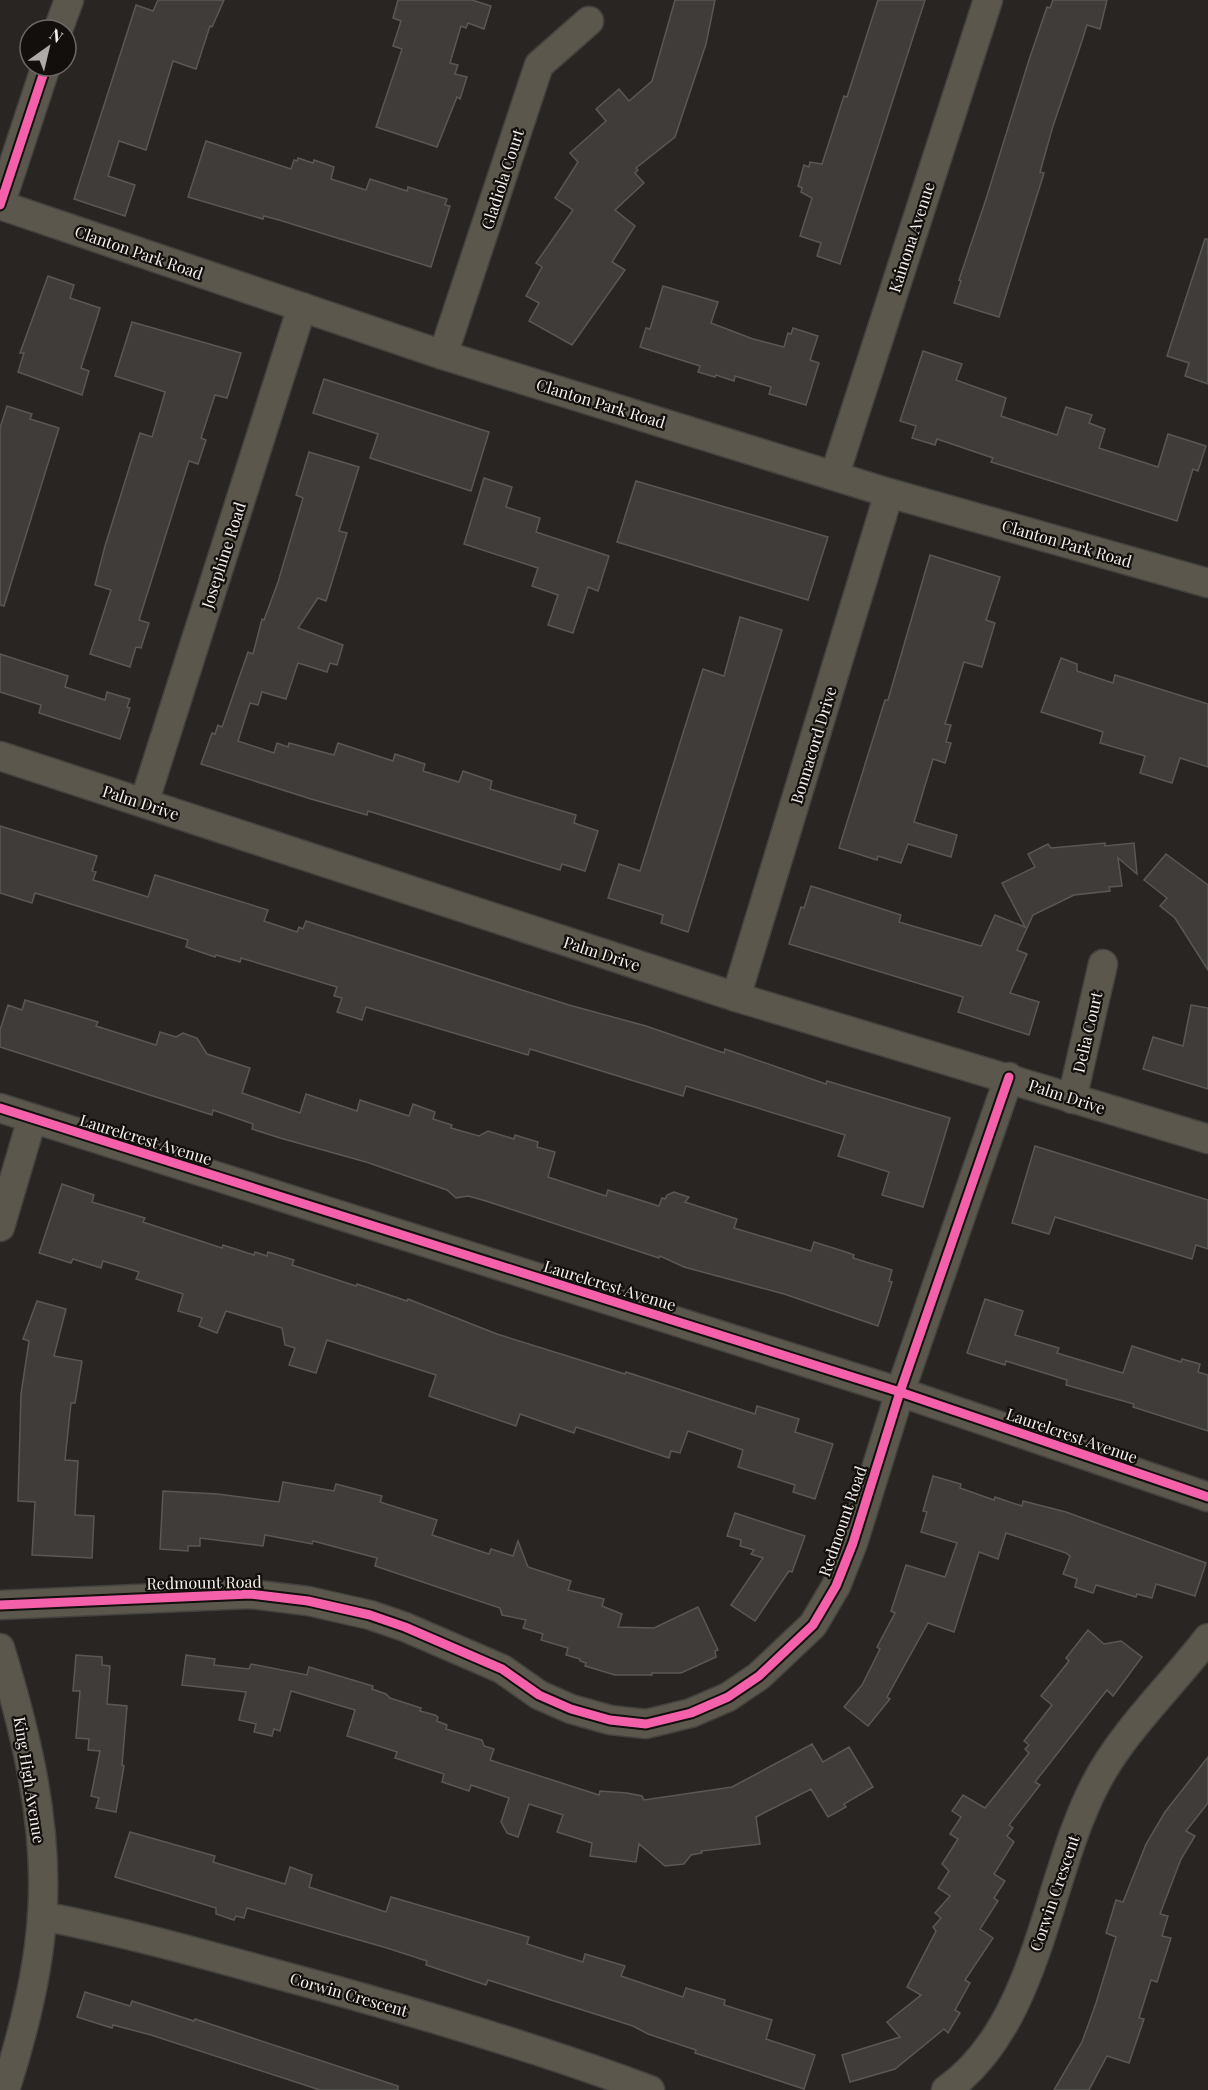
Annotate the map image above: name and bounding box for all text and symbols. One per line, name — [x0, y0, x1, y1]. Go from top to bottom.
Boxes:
north arrow — [18, 18, 78, 78]
text: N — [46, 23, 68, 47]
street label: Gladiola Court — [476, 126, 528, 232]
street label: Kainona Avenue — [883, 179, 939, 295]
street label: Clanton Park Road — [72, 220, 206, 284]
street label: Clanton Park Road — [534, 373, 668, 433]
street label: Josephine Road — [196, 499, 250, 612]
street label: Clanton Park Road — [1000, 514, 1134, 572]
street label: Bonnacord Drive — [785, 684, 841, 806]
street label: Palm Drive — [100, 780, 182, 824]
street label: Palm Drive — [561, 931, 643, 975]
street label: Delia Court — [1067, 989, 1107, 1075]
street label: Palm Drive — [1026, 1074, 1108, 1118]
street label: Laurelcrest Avenue — [77, 1109, 215, 1169]
street label: Laurelcrest Avenue — [541, 1255, 679, 1315]
street label: Laurelcrest Avenue — [1004, 1403, 1140, 1467]
street label: Redmount Road — [813, 1463, 871, 1579]
street label: Redmount Road — [146, 1570, 262, 1594]
street label: King High Avenue — [10, 1715, 50, 1845]
street label: Corwin Crescent — [1024, 1832, 1084, 1954]
street label: Corwin Crescent — [288, 1967, 411, 2021]

